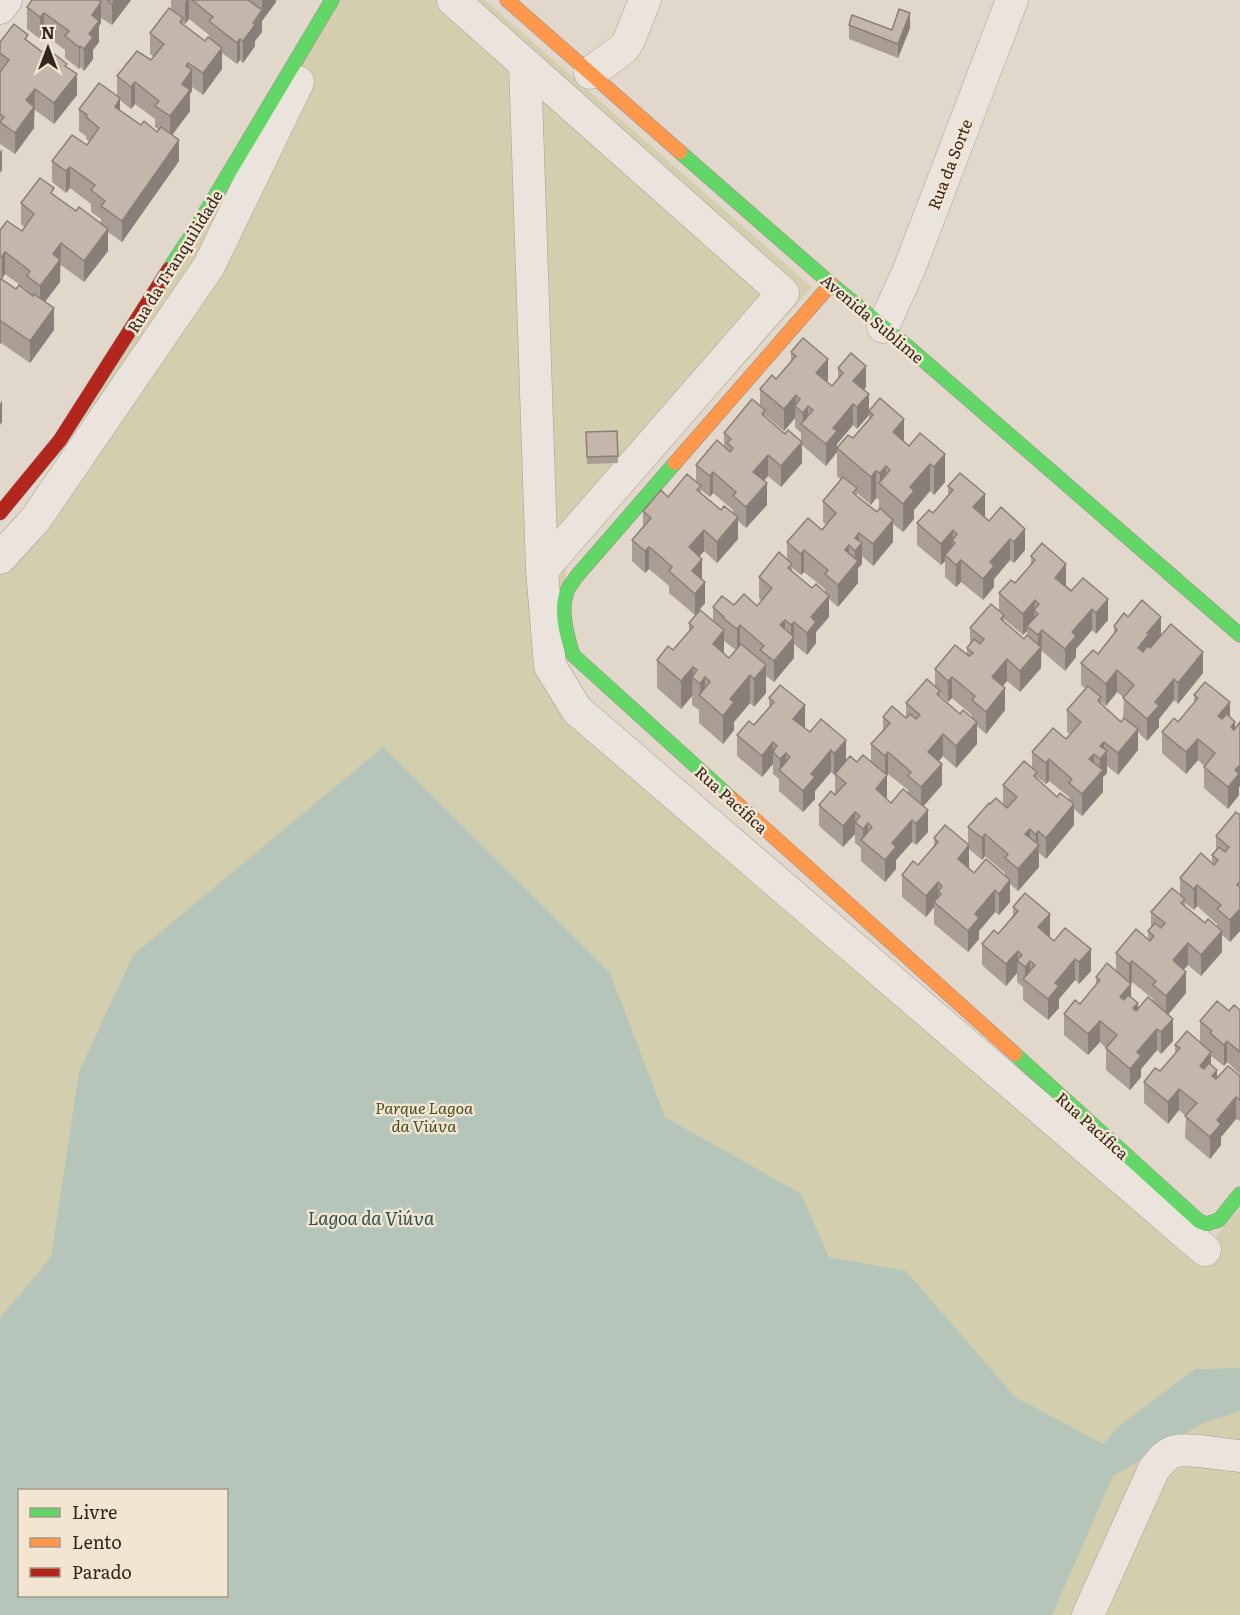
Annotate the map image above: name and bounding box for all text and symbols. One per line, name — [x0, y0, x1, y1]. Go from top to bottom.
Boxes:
north arrow — [18, 18, 78, 78]
text: N — [41, 20, 55, 44]
street label: Rua da Sorte — [921, 115, 977, 213]
street label: Rua da Tranquilidade — [120, 185, 228, 337]
street label: Avenida Sublime — [816, 268, 930, 368]
street label: Rua Pacífica — [690, 760, 774, 839]
street label: Rua Pacífica — [1051, 1086, 1135, 1165]
park label: Parque Lagoa da Viúva — [375, 1095, 474, 1137]
water label: Lagoa da Viúva — [308, 1204, 435, 1231]
legend — [18, 1489, 228, 1597]
text: Livre — [72, 1498, 117, 1525]
text: Lento — [72, 1528, 122, 1555]
text: Parado — [72, 1558, 132, 1585]

